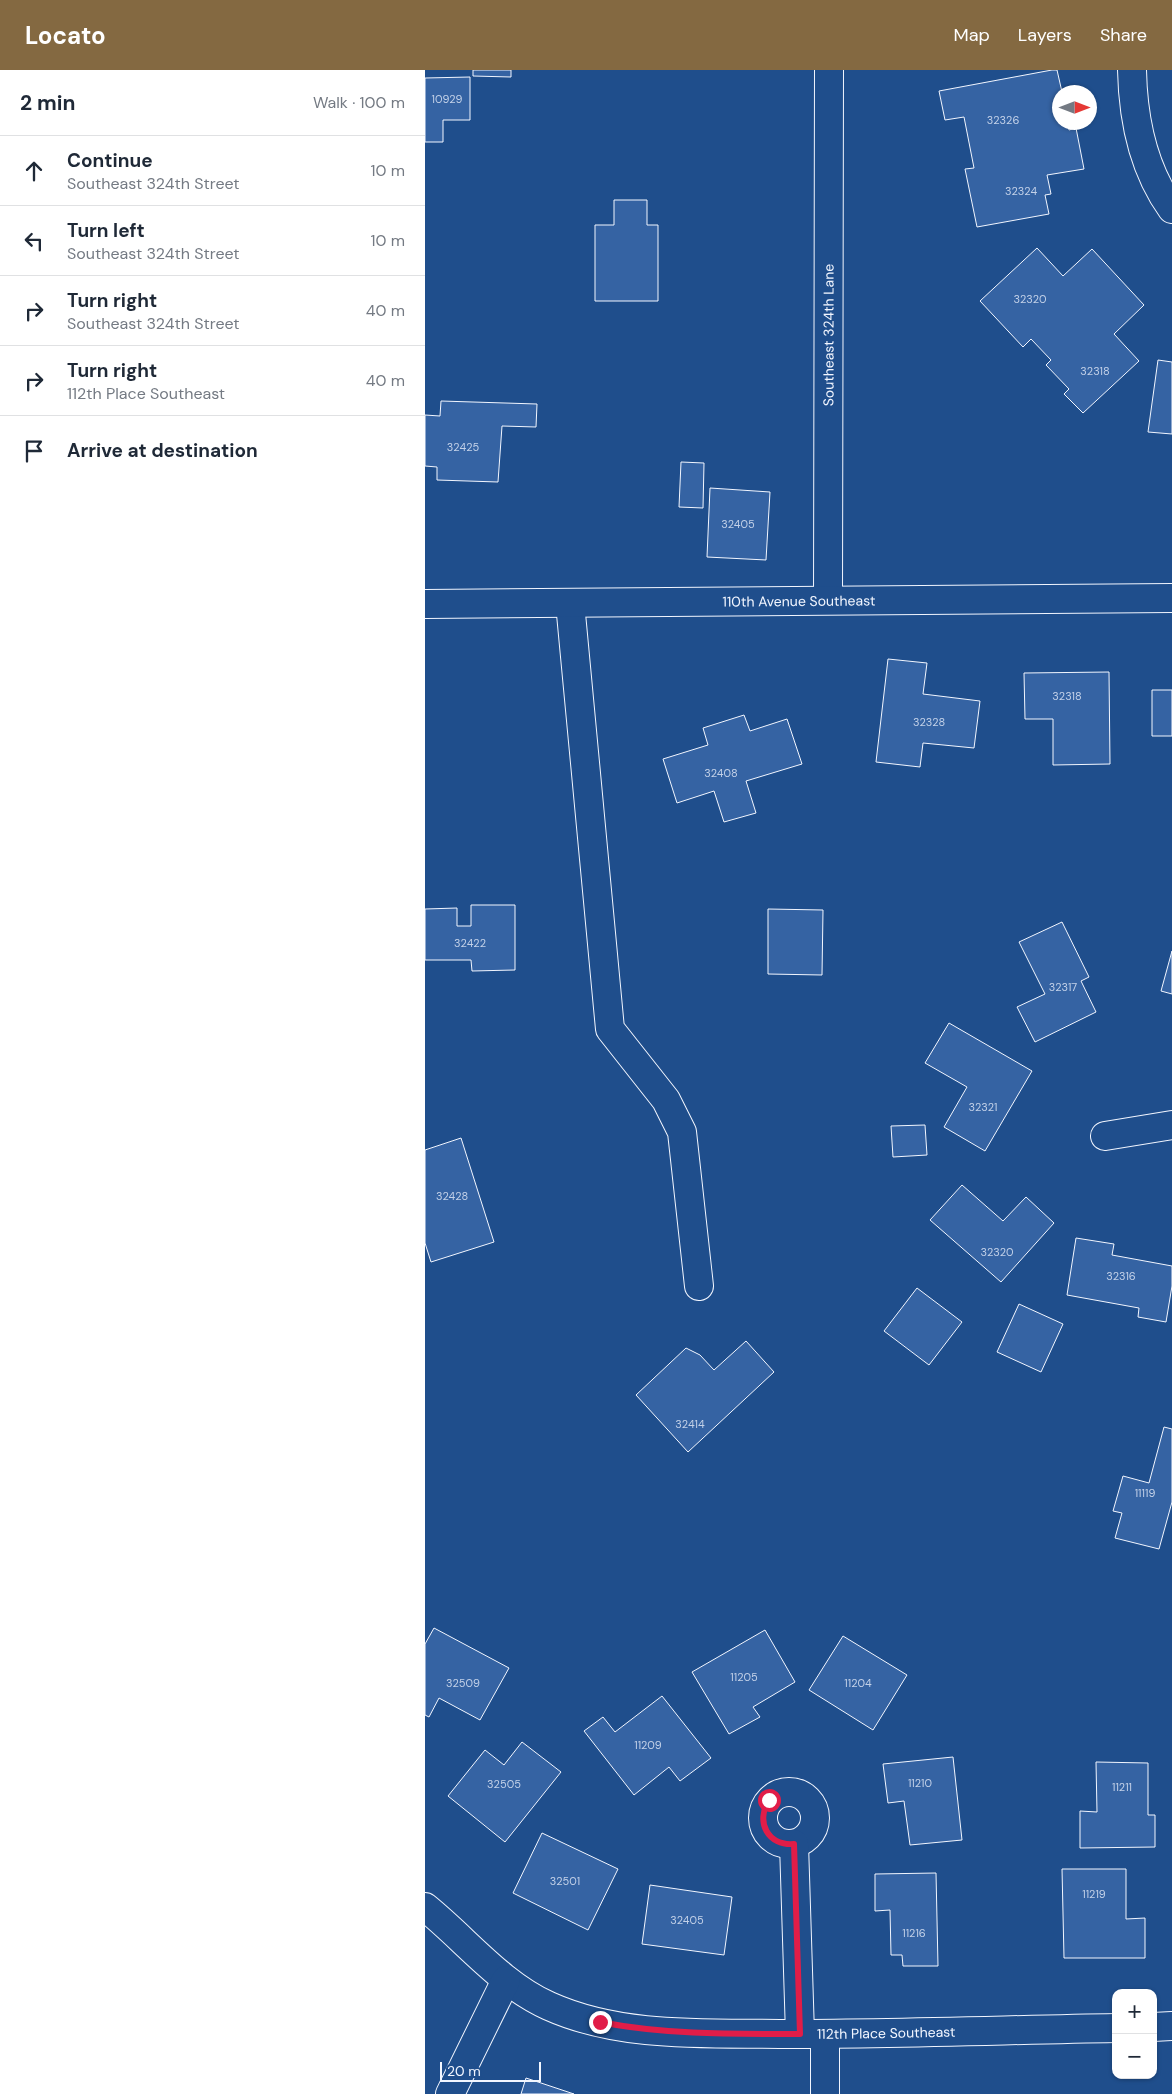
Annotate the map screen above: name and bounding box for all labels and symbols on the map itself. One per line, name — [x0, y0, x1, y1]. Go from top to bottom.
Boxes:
north arrow — [1052, 85, 1097, 130]
house number: 10929 — [432, 92, 462, 106]
house number: 32326 — [987, 113, 1019, 127]
house number: 32324 — [1005, 184, 1037, 198]
street label: Southeast 324th Lane — [819, 264, 838, 406]
house number: 32320 — [1013, 292, 1047, 306]
house number: 32318 — [1080, 364, 1110, 378]
house number: 32425 — [447, 440, 479, 454]
house number: 32405 — [721, 517, 755, 531]
street label: 110th Avenue Southeast — [723, 591, 875, 611]
house number: 32318 — [1052, 689, 1082, 703]
house number: 32328 — [913, 715, 945, 729]
house number: 32408 — [704, 766, 738, 780]
house number: 32422 — [454, 936, 486, 950]
house number: 32317 — [1049, 980, 1077, 994]
house number: 32321 — [968, 1100, 998, 1114]
house number: 32428 — [436, 1189, 468, 1203]
house number: 32320 — [980, 1245, 1014, 1259]
house number: 32316 — [1106, 1269, 1136, 1283]
house number: 32414 — [675, 1417, 705, 1431]
house number: 11119 — [1135, 1486, 1155, 1500]
house number: 11205 — [730, 1670, 758, 1684]
house number: 32509 — [446, 1676, 480, 1690]
house number: 11204 — [844, 1676, 872, 1690]
house number: 11209 — [634, 1738, 662, 1752]
house number: 11210 — [908, 1776, 932, 1790]
house number: 32505 — [487, 1777, 521, 1791]
house number: 11211 — [1112, 1780, 1132, 1794]
route start — [758, 1789, 781, 1812]
house number: 32501 — [550, 1874, 580, 1888]
house number: 11219 — [1082, 1887, 1106, 1901]
house number: 32405 — [670, 1913, 704, 1927]
house number: 11216 — [902, 1926, 926, 1940]
route end — [589, 2011, 612, 2034]
street label: 112th Place Southeast — [817, 2023, 956, 2043]
scale bar — [440, 2059, 541, 2082]

